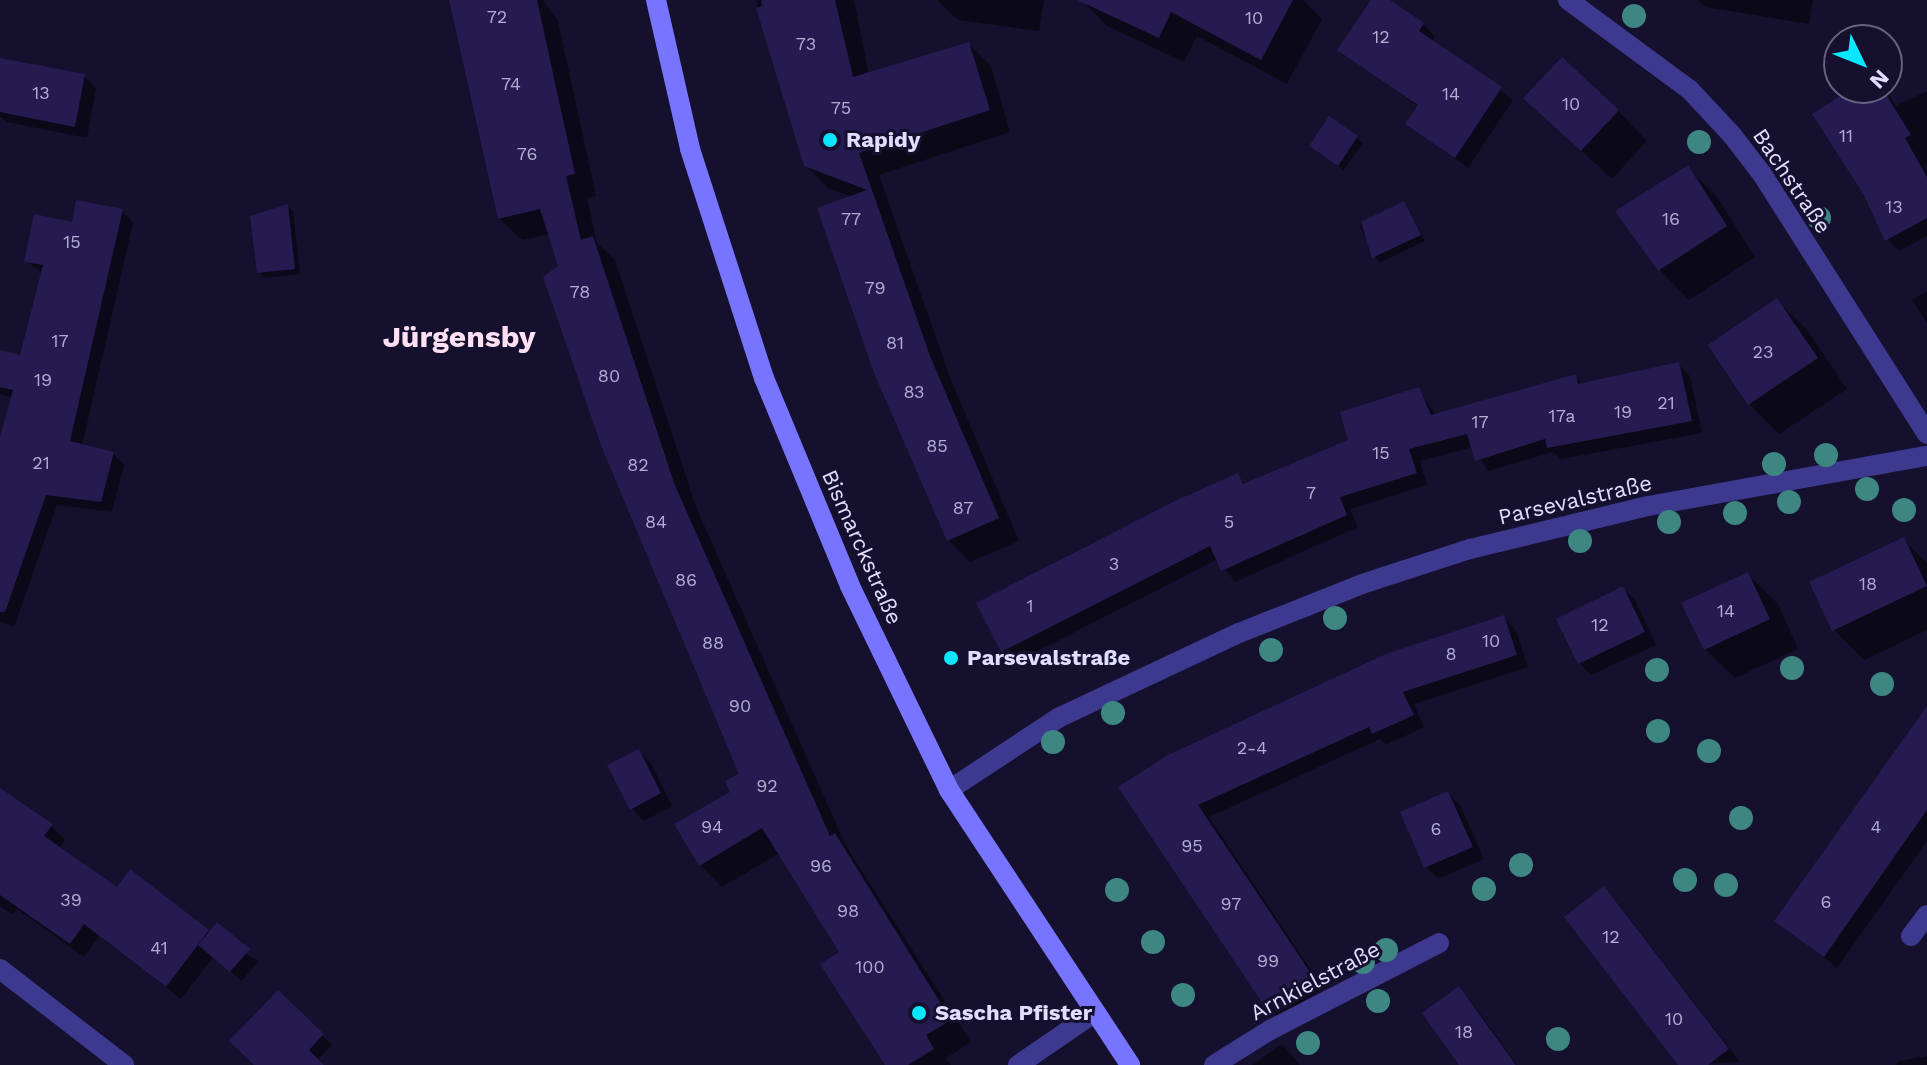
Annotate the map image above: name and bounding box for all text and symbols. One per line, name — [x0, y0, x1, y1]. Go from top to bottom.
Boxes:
house number: 72 — [487, 6, 507, 28]
house number: 10 — [1245, 7, 1263, 29]
north arrow — [1823, 24, 1903, 104]
house number: 12 — [1372, 26, 1390, 48]
house number: 73 — [796, 33, 816, 55]
text: N — [1865, 65, 1894, 94]
house number: 74 — [501, 73, 521, 95]
house number: 13 — [32, 82, 50, 104]
house number: 14 — [1442, 83, 1460, 105]
house number: 10 — [1562, 93, 1580, 115]
house number: 75 — [831, 97, 851, 119]
street label: Bachstraße — [1747, 123, 1837, 239]
house number: 11 — [1839, 125, 1853, 147]
place label: Rapidy — [846, 127, 920, 153]
marker: Rapidy — [821, 131, 839, 149]
house number: 76 — [517, 143, 537, 165]
house number: 13 — [1885, 196, 1903, 218]
house number: 77 — [841, 208, 861, 230]
house number: 16 — [1662, 208, 1680, 230]
house number: 15 — [63, 231, 81, 253]
house number: 79 — [864, 277, 886, 299]
house number: 78 — [570, 281, 590, 303]
district label: Jürgensby — [382, 319, 536, 355]
house number: 17 — [51, 330, 69, 352]
house number: 81 — [886, 332, 904, 354]
house number: 23 — [1753, 341, 1773, 363]
house number: 80 — [598, 365, 620, 387]
house number: 19 — [34, 369, 52, 391]
house number: 83 — [903, 381, 925, 403]
house number: 21 — [1657, 392, 1675, 414]
house number: 19 — [1614, 401, 1632, 423]
house number: 17a — [1549, 405, 1575, 427]
house number: 17 — [1471, 411, 1489, 433]
house number: 85 — [926, 435, 948, 457]
house number: 15 — [1372, 442, 1390, 464]
house number: 21 — [32, 452, 50, 474]
house number: 82 — [627, 454, 649, 476]
street label: Bismarckstraße — [816, 466, 908, 628]
street label: Parsevalstraße — [1496, 469, 1654, 531]
house number: 7 — [1306, 482, 1316, 504]
house number: 87 — [953, 497, 973, 519]
house number: 84 — [645, 511, 667, 533]
house number: 5 — [1224, 511, 1234, 533]
house number: 3 — [1109, 553, 1119, 575]
house number: 86 — [675, 569, 697, 591]
house number: 18 — [1859, 573, 1877, 595]
house number: 1 — [1026, 595, 1034, 617]
house number: 14 — [1717, 600, 1735, 622]
house number: 12 — [1591, 614, 1609, 636]
house number: 10 — [1482, 630, 1500, 652]
house number: 88 — [702, 632, 724, 654]
house number: 8 — [1445, 643, 1457, 665]
place label: Parsevalstraße — [967, 645, 1130, 671]
marker: Parsevalstraße — [942, 649, 960, 667]
house number: 90 — [729, 695, 751, 717]
house number: 2-4 — [1237, 737, 1267, 759]
house number: 92 — [756, 775, 778, 797]
house number: 94 — [701, 816, 723, 838]
house number: 4 — [1871, 816, 1881, 838]
house number: 6 — [1431, 818, 1441, 840]
house number: 95 — [1181, 835, 1203, 857]
house number: 96 — [810, 855, 832, 877]
house number: 39 — [60, 889, 82, 911]
house number: 6 — [1821, 891, 1831, 913]
house number: 97 — [1221, 893, 1241, 915]
house number: 98 — [837, 900, 859, 922]
house number: 12 — [1602, 926, 1620, 948]
street label: Arnkielstraße — [1246, 936, 1384, 1026]
house number: 41 — [150, 937, 168, 959]
house number: 99 — [1257, 950, 1279, 972]
house number: 100 — [855, 956, 885, 978]
place label: Sascha Pfister — [935, 1000, 1092, 1026]
marker: Sascha Pfister — [910, 1004, 928, 1022]
house number: 10 — [1665, 1008, 1683, 1030]
house number: 18 — [1455, 1021, 1473, 1043]

